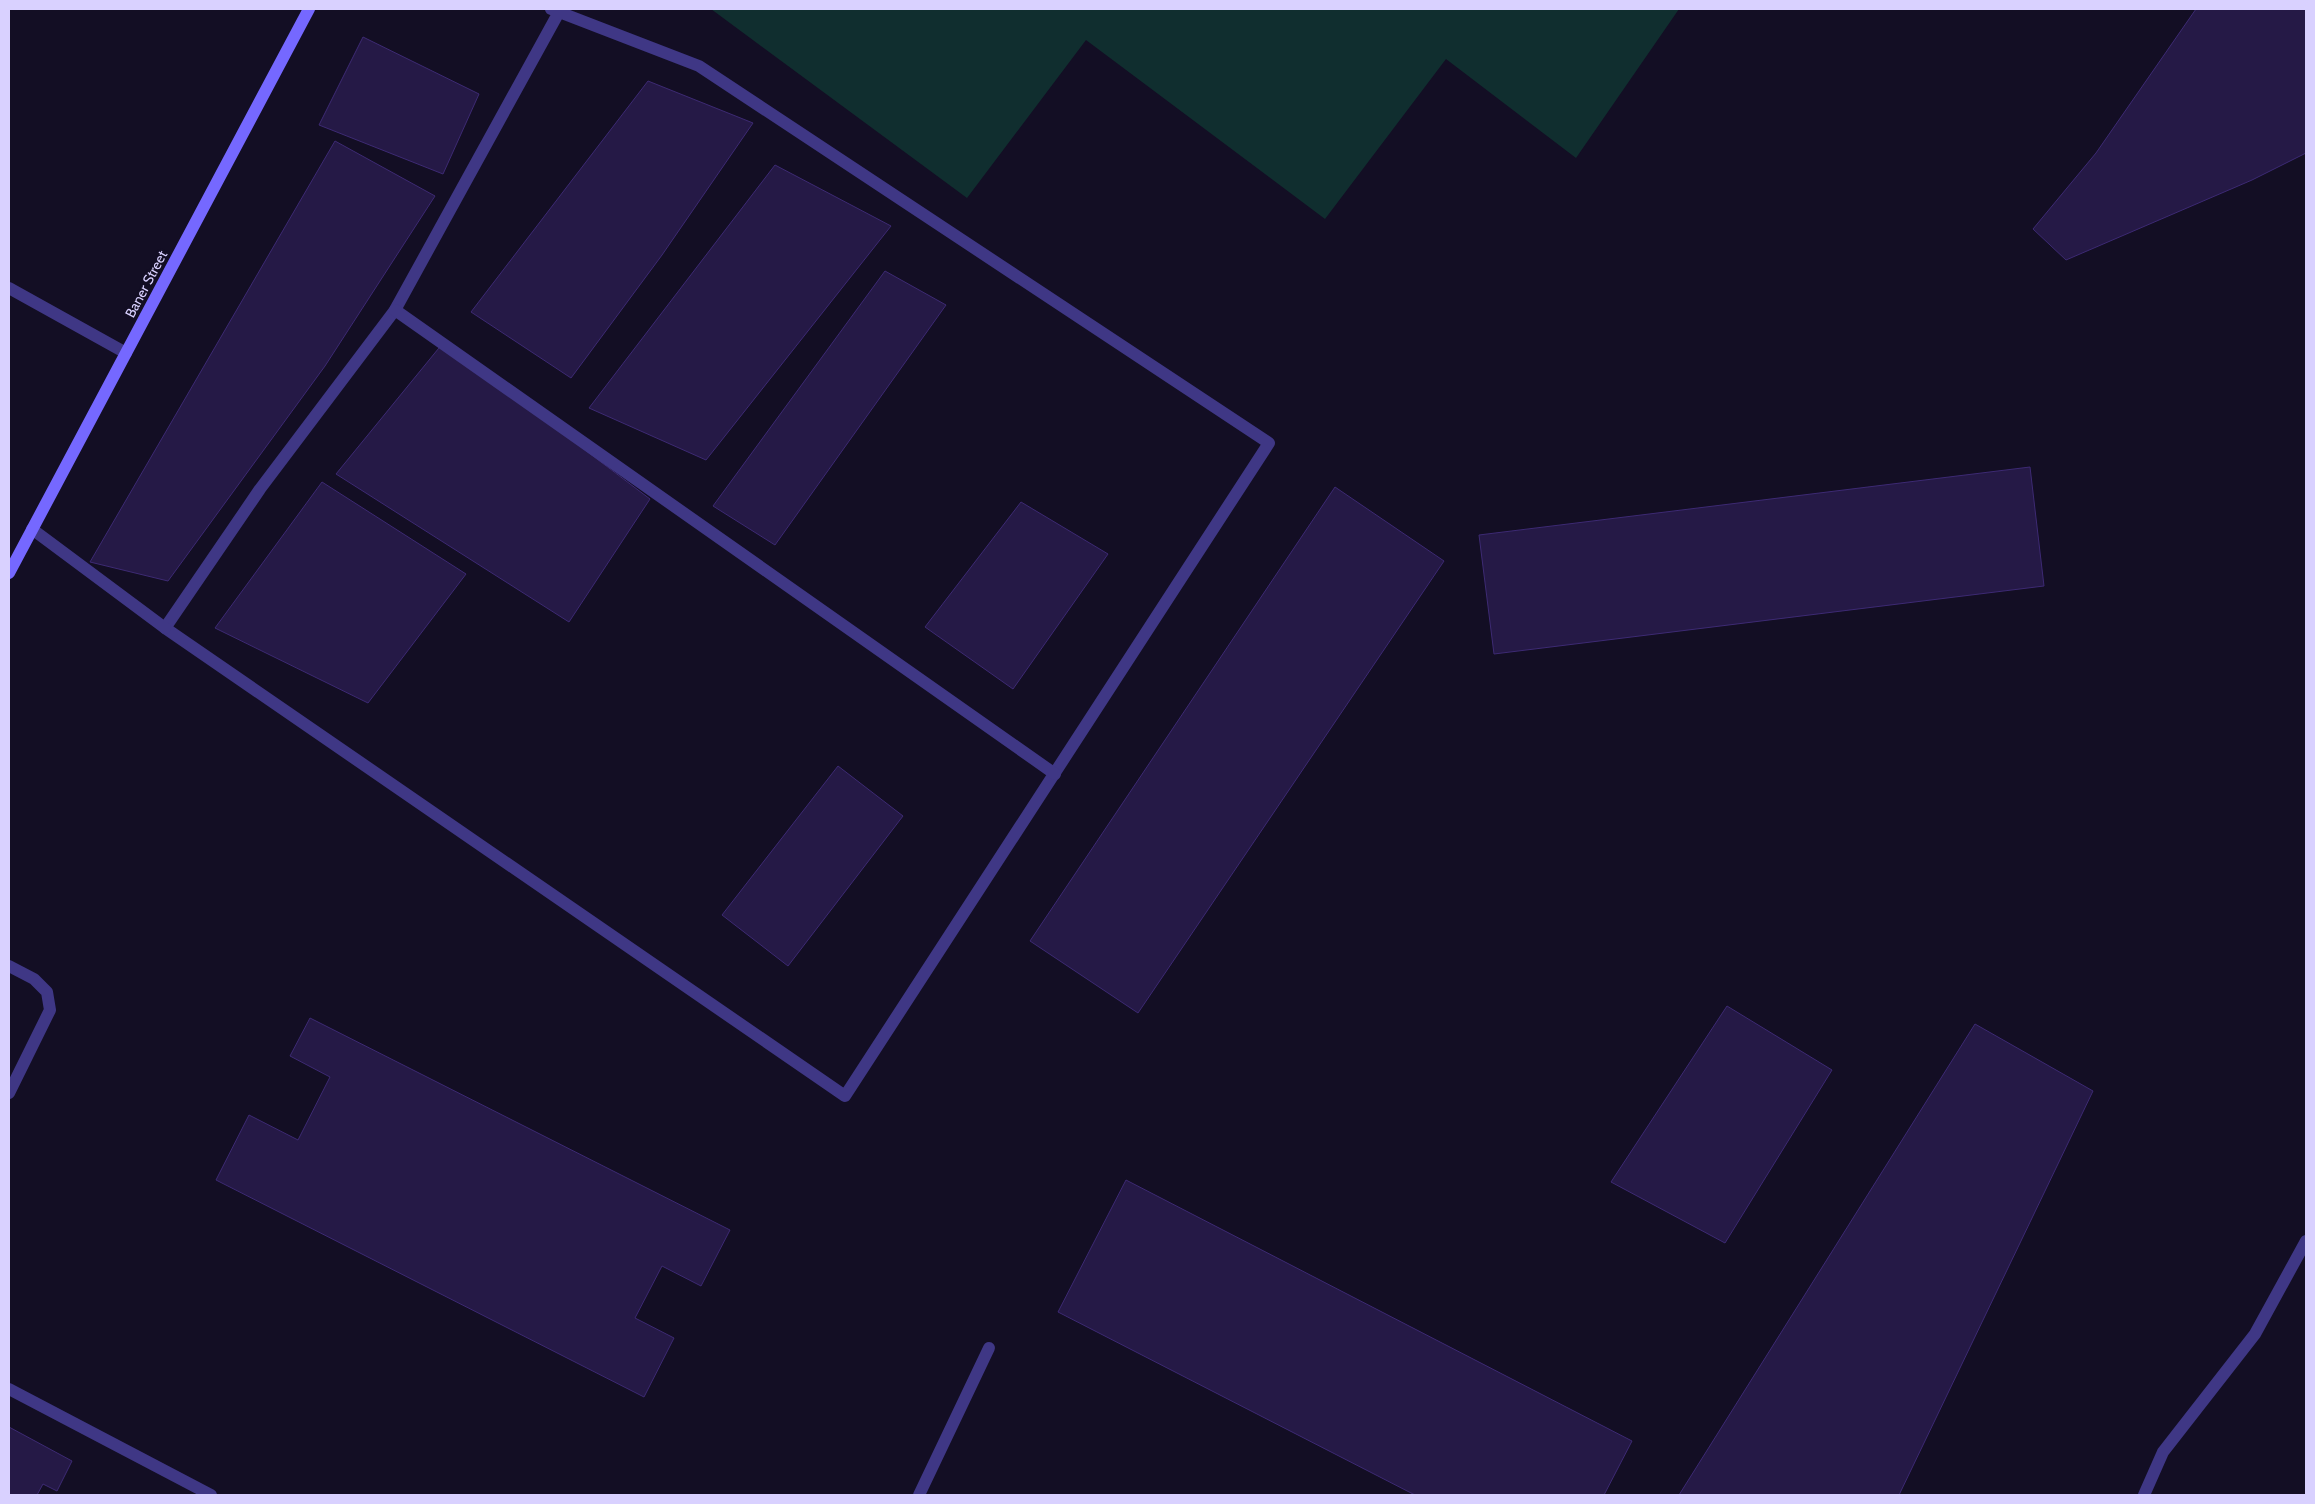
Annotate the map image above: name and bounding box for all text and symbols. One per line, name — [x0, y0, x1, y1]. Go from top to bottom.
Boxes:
street label: Baner Street — [121, 247, 171, 321]

